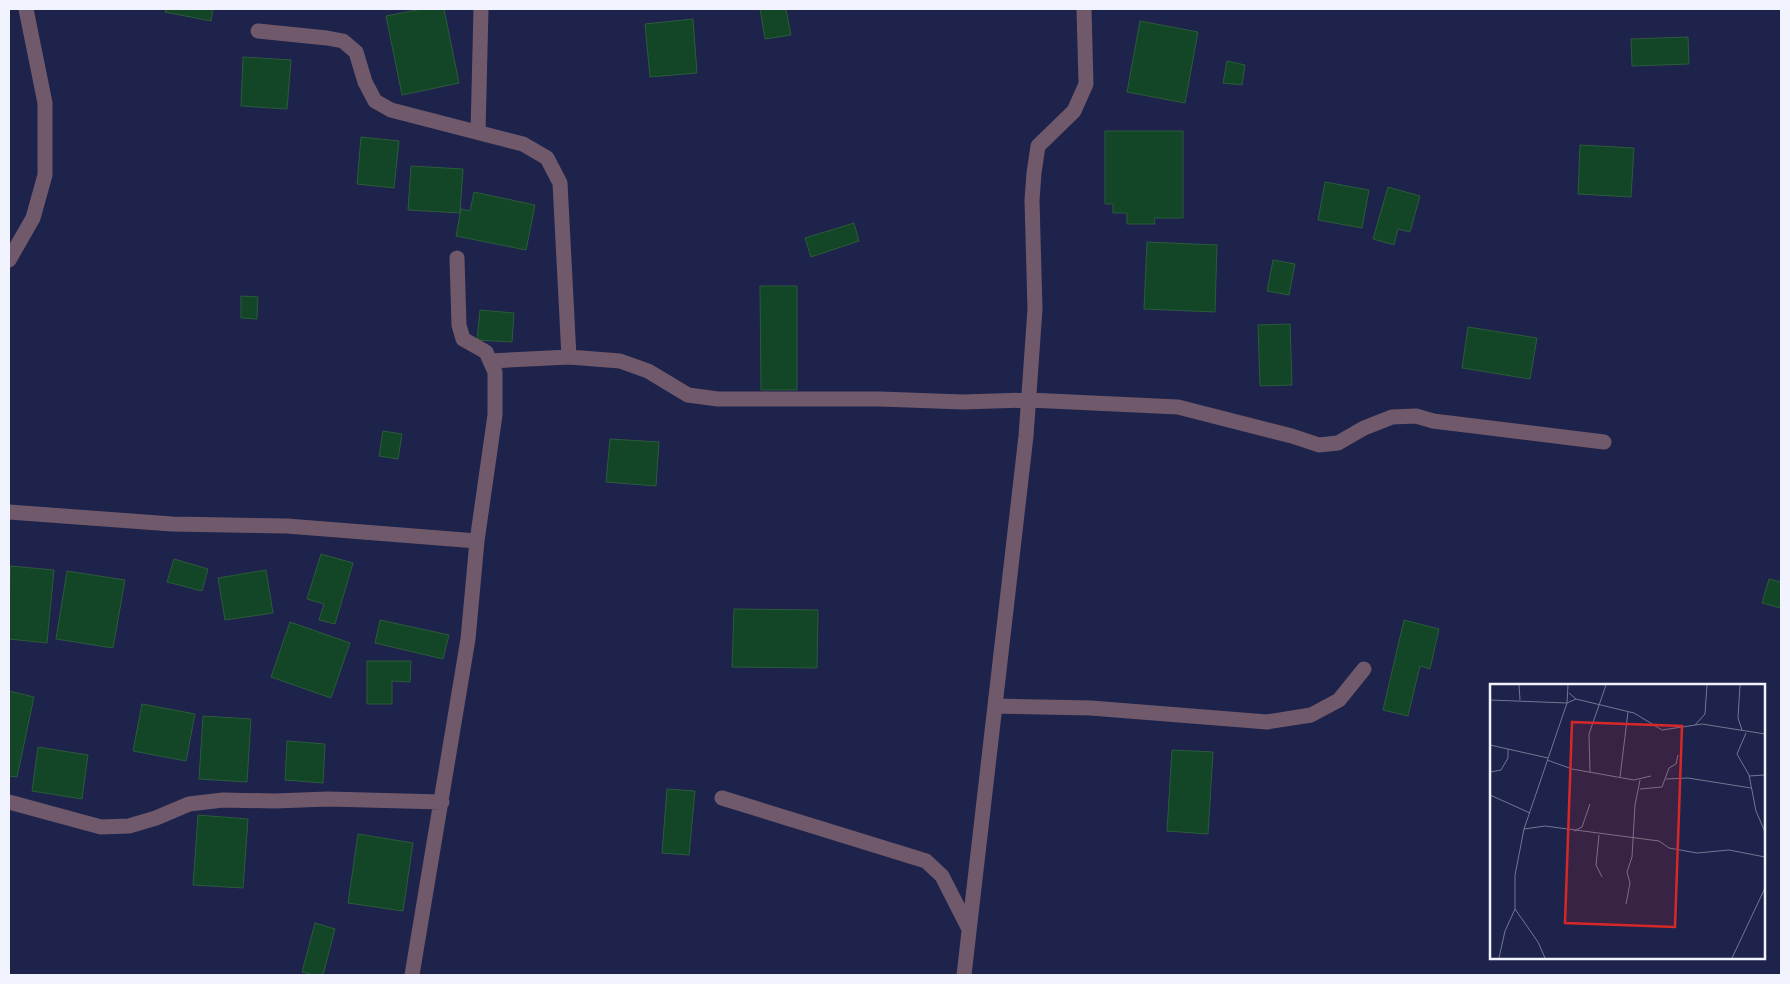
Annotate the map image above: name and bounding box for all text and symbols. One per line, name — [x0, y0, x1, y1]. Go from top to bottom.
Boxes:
inset map — [1490, 684, 1765, 959]

